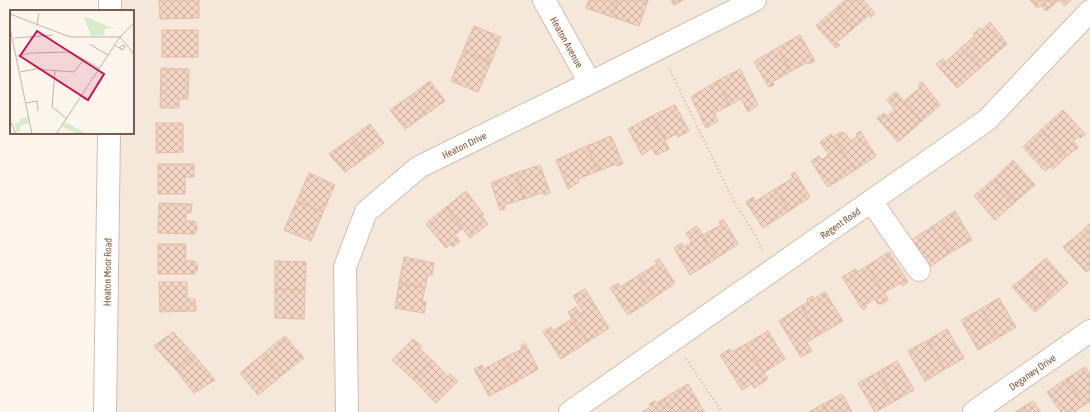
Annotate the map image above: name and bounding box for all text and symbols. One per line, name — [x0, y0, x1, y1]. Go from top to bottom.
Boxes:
inset map — [10, 10, 134, 134]
street label: Heaton Avenue — [548, 15, 585, 70]
street label: Heaton Drive — [440, 130, 489, 161]
street label: Regent Road — [818, 205, 863, 241]
street label: Heaton Moor Road — [101, 238, 114, 306]
street label: Deganwy Drive — [1007, 352, 1058, 393]

